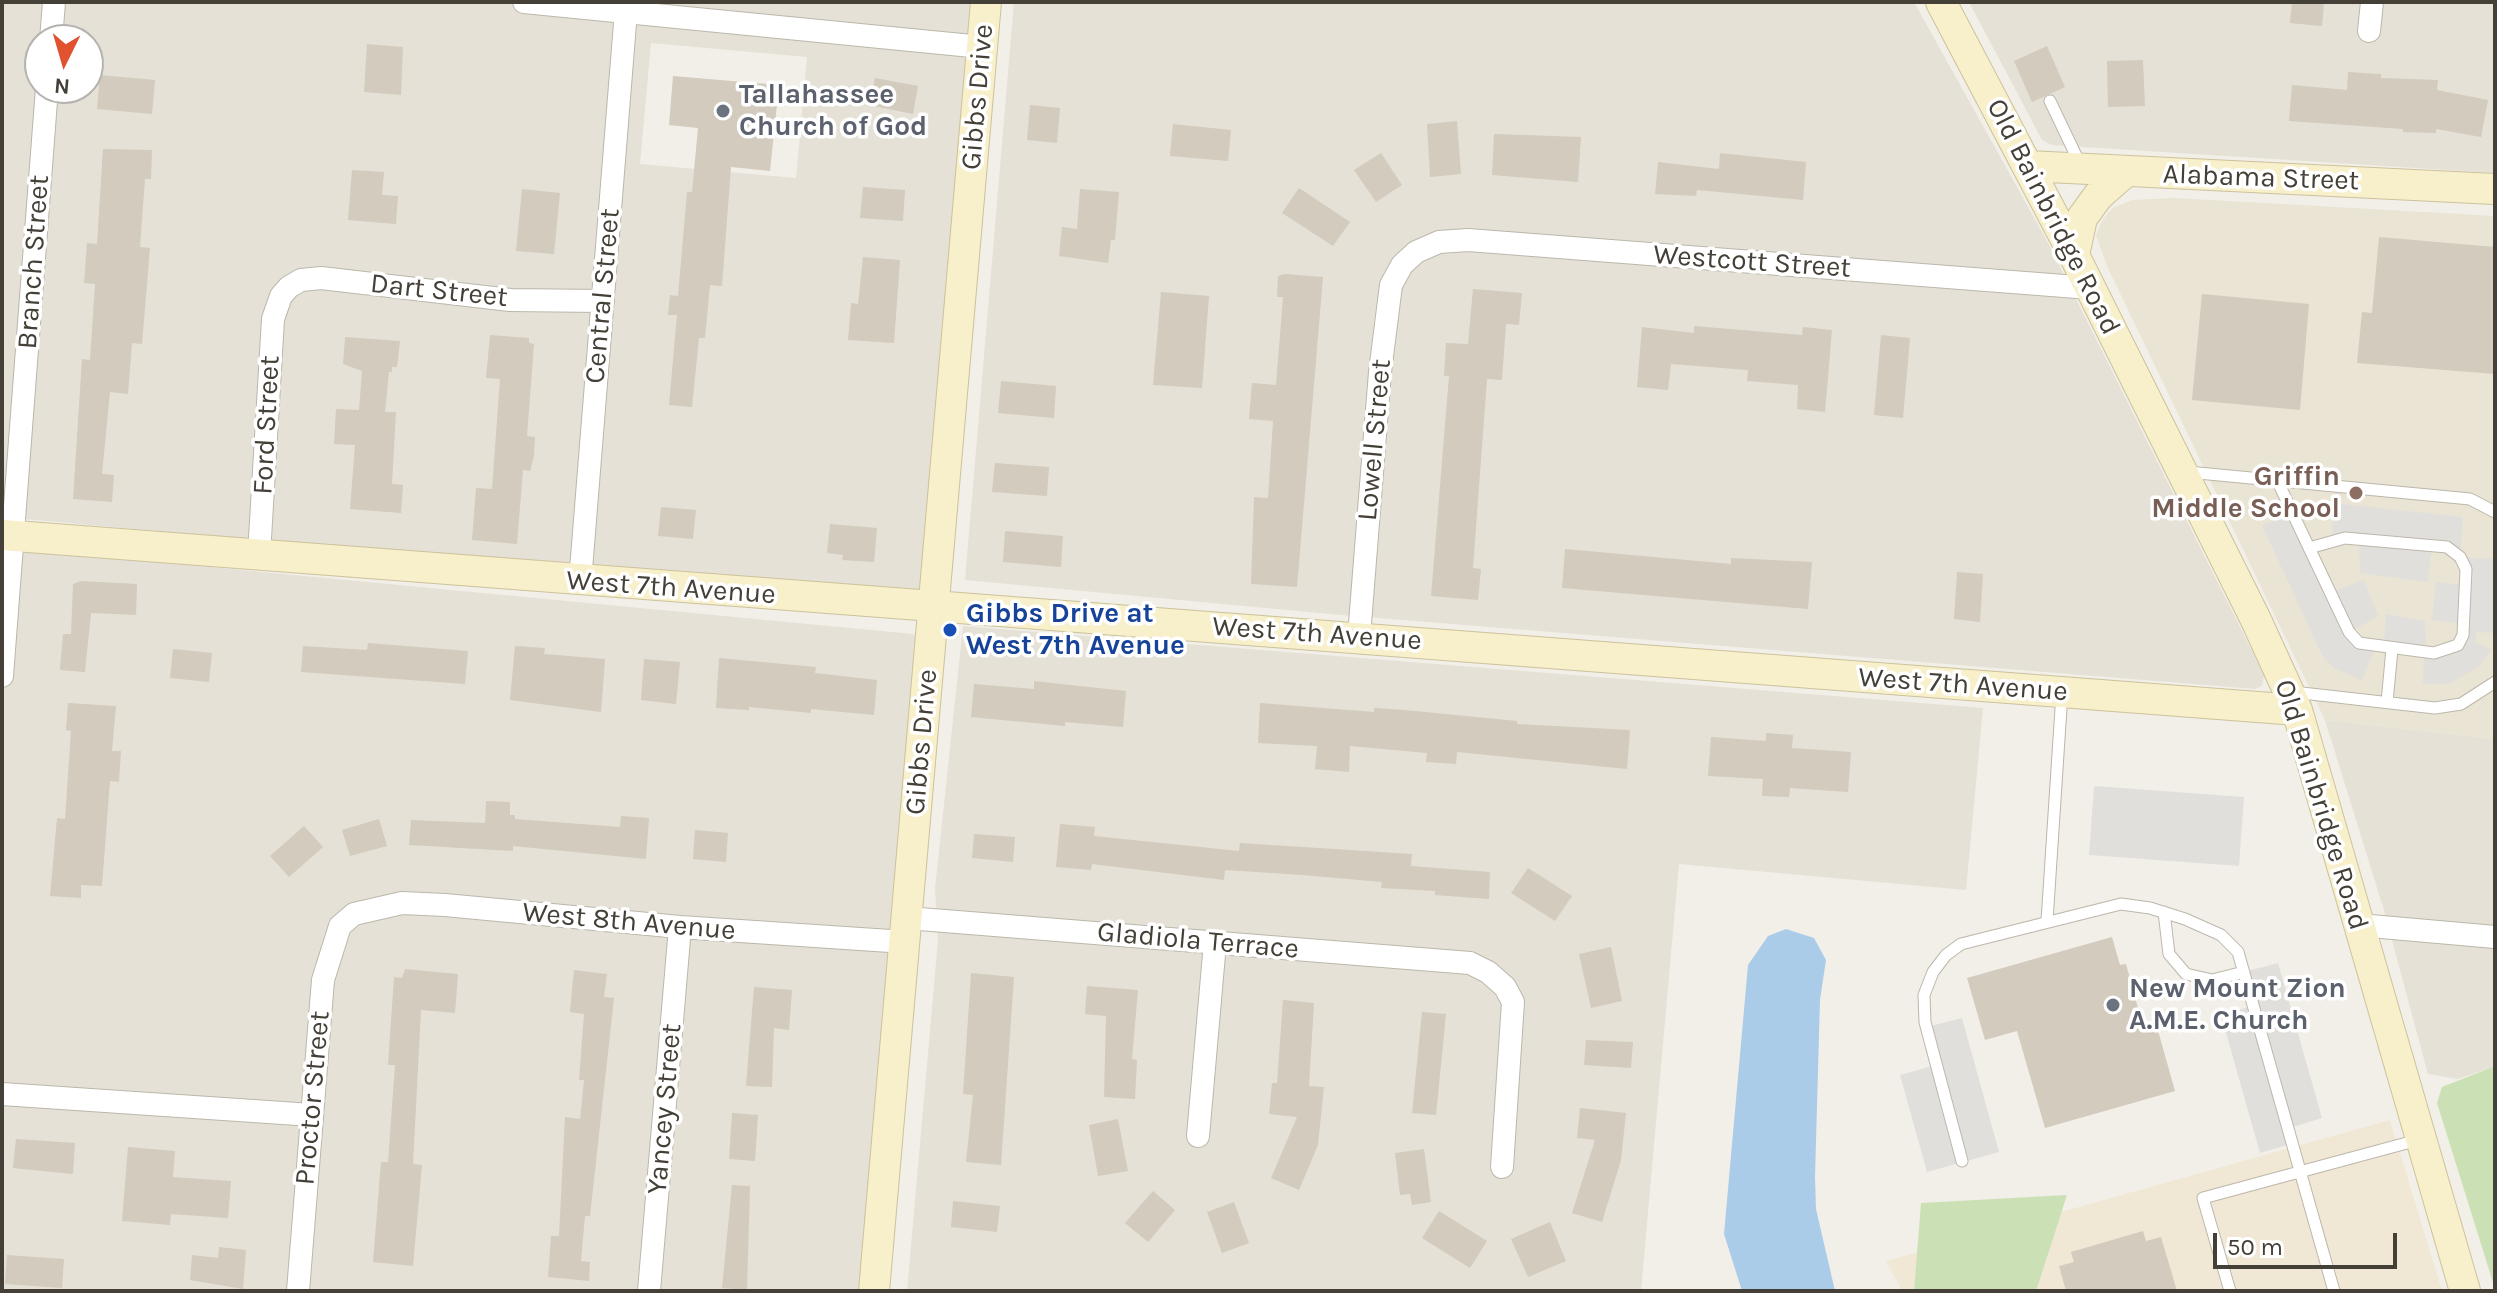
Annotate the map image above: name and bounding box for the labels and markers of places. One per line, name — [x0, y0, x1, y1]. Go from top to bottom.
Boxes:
place label: Tallahassee Church of God — [739, 78, 927, 144]
marker: Tallahassee Church of God — [714, 102, 732, 120]
place label: Griffin Middle School — [2151, 460, 2340, 526]
marker: Griffin Middle School — [2347, 484, 2365, 502]
place label: Gibbs Drive at West 7th Avenue — [966, 597, 1185, 663]
marker: Gibbs Drive at West 7th Avenue — [941, 621, 959, 639]
place label: New Mount Zion A.M.E. Church — [2129, 972, 2346, 1038]
marker: New Mount Zion A.M.E. Church — [2104, 996, 2122, 1014]

